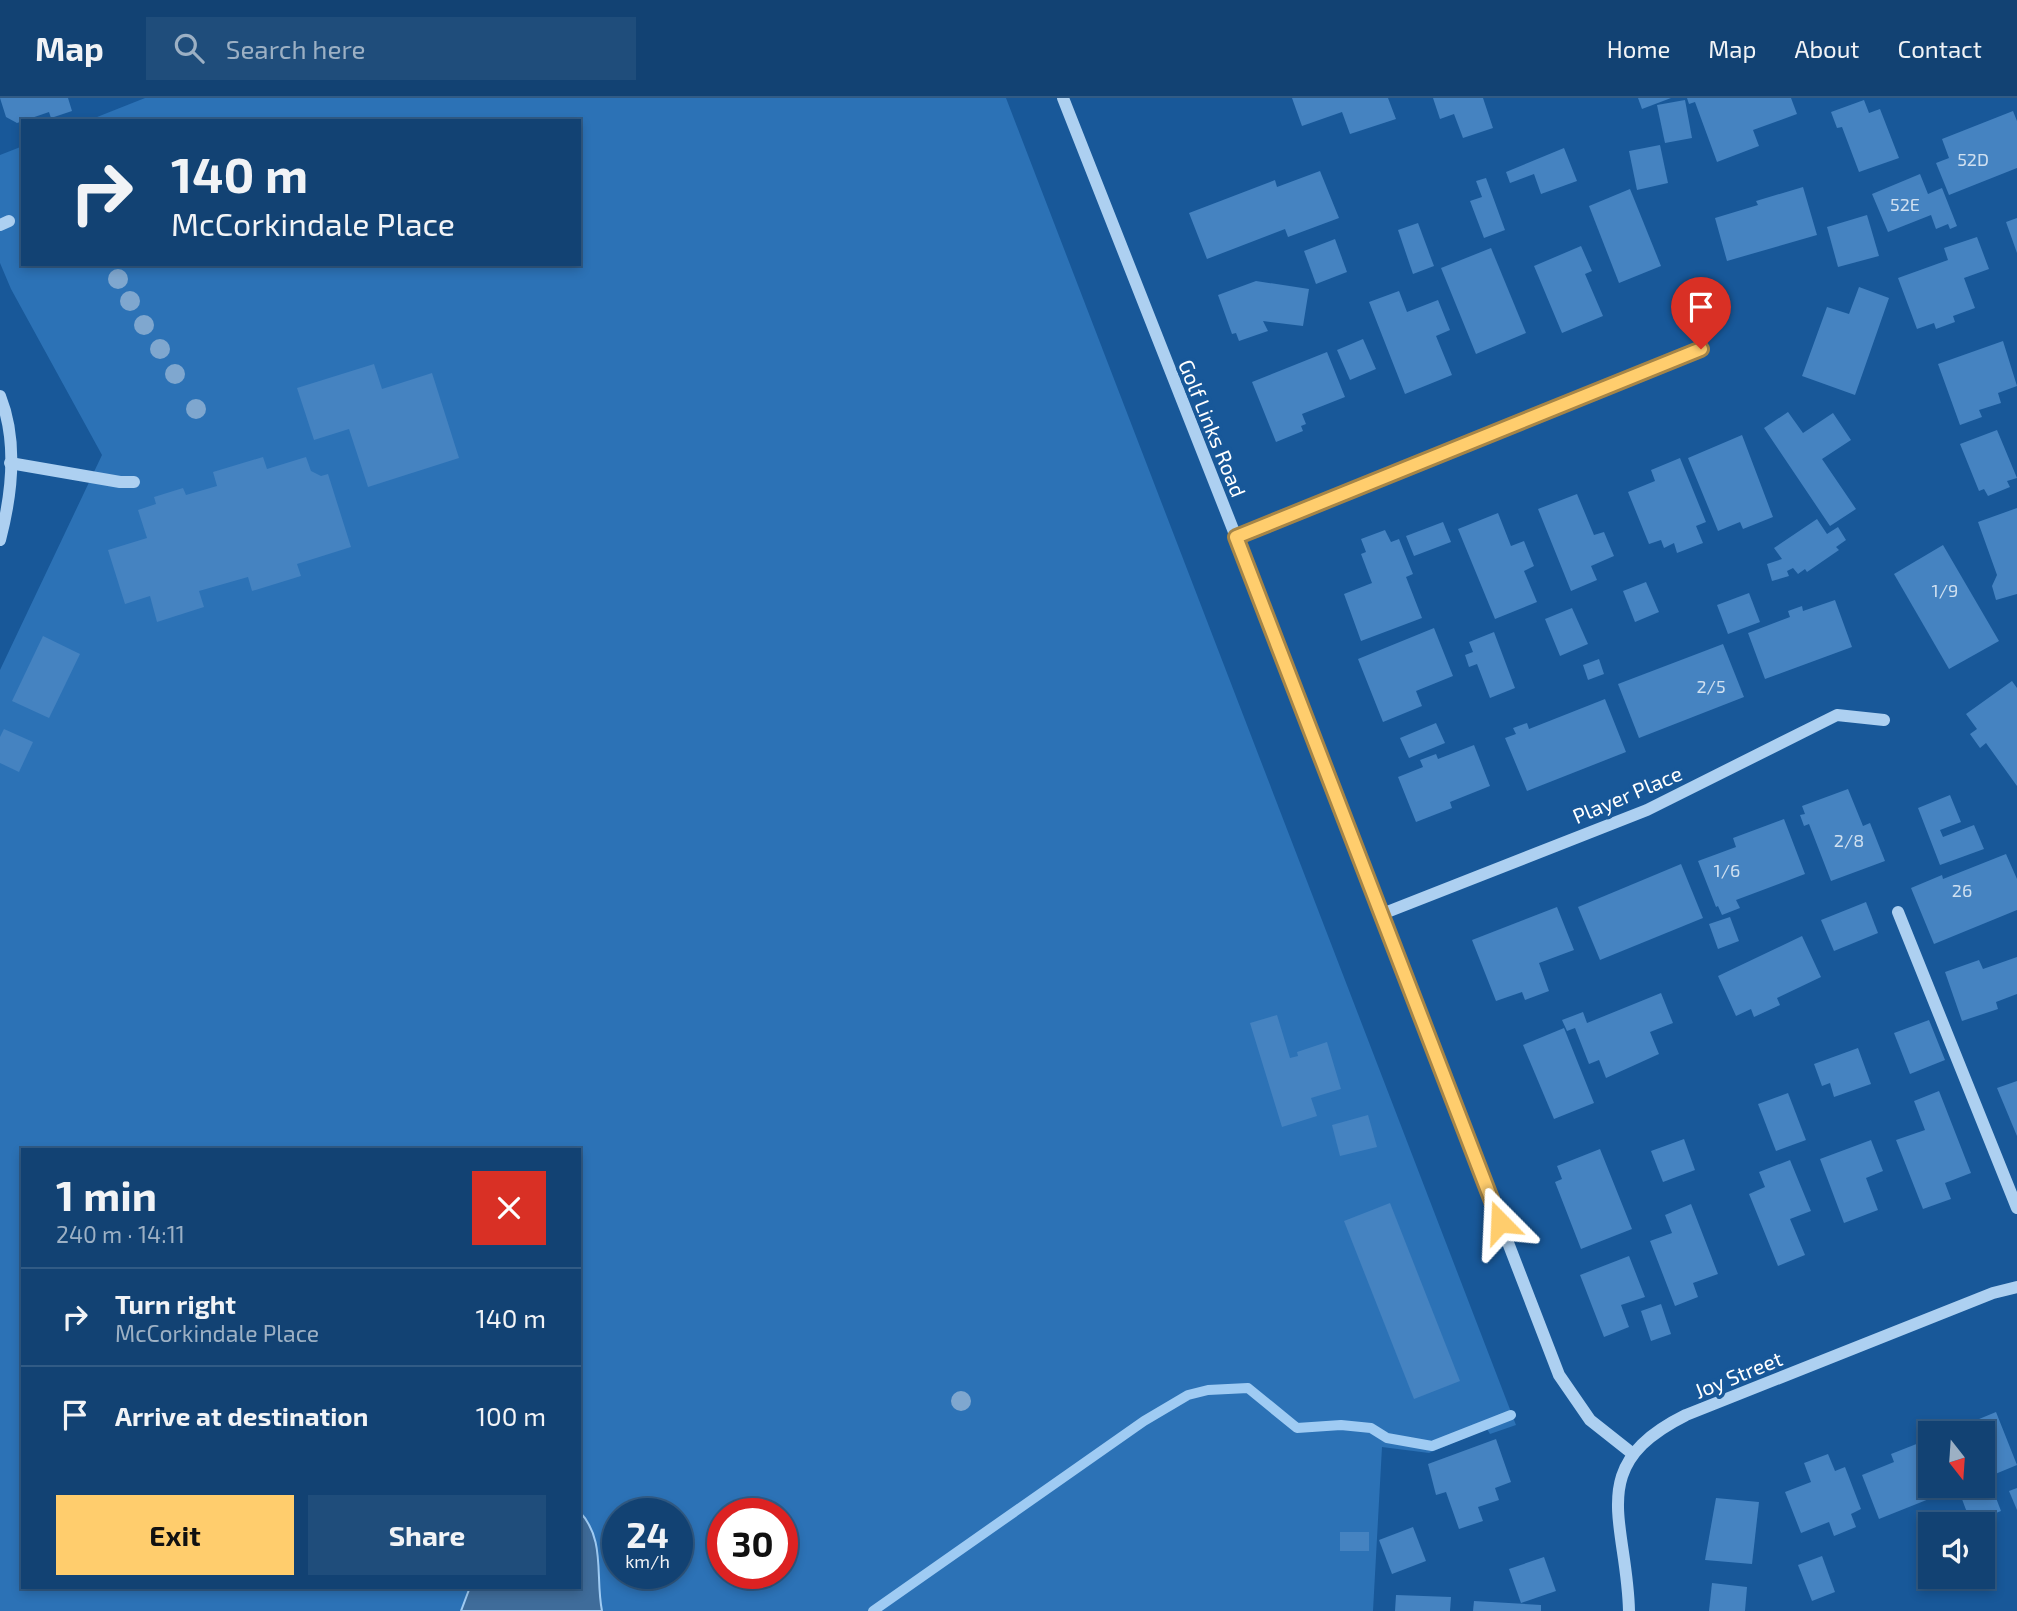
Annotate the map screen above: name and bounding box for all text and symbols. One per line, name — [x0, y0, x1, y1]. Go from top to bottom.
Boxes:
search box — [146, 17, 636, 80]
text: Map — [35, 28, 104, 68]
icon: search — [170, 29, 208, 67]
text: Search here — [226, 33, 365, 64]
text: Home — [1607, 34, 1670, 63]
text: Map — [1708, 34, 1756, 63]
text: About — [1794, 34, 1860, 63]
text: Contact — [1898, 34, 1982, 63]
text: 140 m — [171, 144, 308, 203]
icon: right — [56, 147, 147, 238]
house number: 52D — [1957, 148, 1989, 170]
house number: 52E — [1890, 193, 1920, 215]
text: McCorkindale Place — [171, 204, 455, 242]
pin — [1671, 277, 1731, 349]
icon: arrive — [1682, 288, 1720, 326]
street label: Golf Links Road — [1174, 356, 1252, 500]
house number: 1/9 — [1932, 579, 1958, 601]
house number: 2/5 — [1696, 675, 1726, 697]
street label: Player Place — [1568, 760, 1686, 828]
house number: 2/8 — [1834, 829, 1864, 851]
house number: 1/6 — [1714, 859, 1740, 881]
house number: 26 — [1952, 879, 1972, 901]
text: 1 min — [56, 1169, 157, 1219]
button: close — [472, 1171, 546, 1245]
position arrow — [1463, 1185, 1537, 1259]
text: 240 m · 14:11 — [56, 1220, 185, 1248]
text: Turn right — [115, 1288, 236, 1319]
icon: right — [56, 1298, 94, 1336]
text: 140 m — [475, 1302, 546, 1333]
text: McCorkindale Place — [115, 1319, 319, 1347]
street label: Joy Street — [1690, 1345, 1786, 1403]
icon: arrive — [56, 1396, 94, 1434]
text: Arrive at destination — [115, 1400, 368, 1431]
text: 100 m — [476, 1400, 546, 1431]
north arrow — [1918, 1421, 1995, 1498]
map controls — [1918, 1421, 1995, 1589]
button: Exit — [56, 1495, 294, 1575]
button: Share — [308, 1495, 546, 1575]
speed limit sign: 30 — [707, 1498, 798, 1589]
button: sound — [1918, 1512, 1995, 1589]
text: 24 — [626, 1513, 669, 1555]
text: km/h — [625, 1550, 670, 1572]

